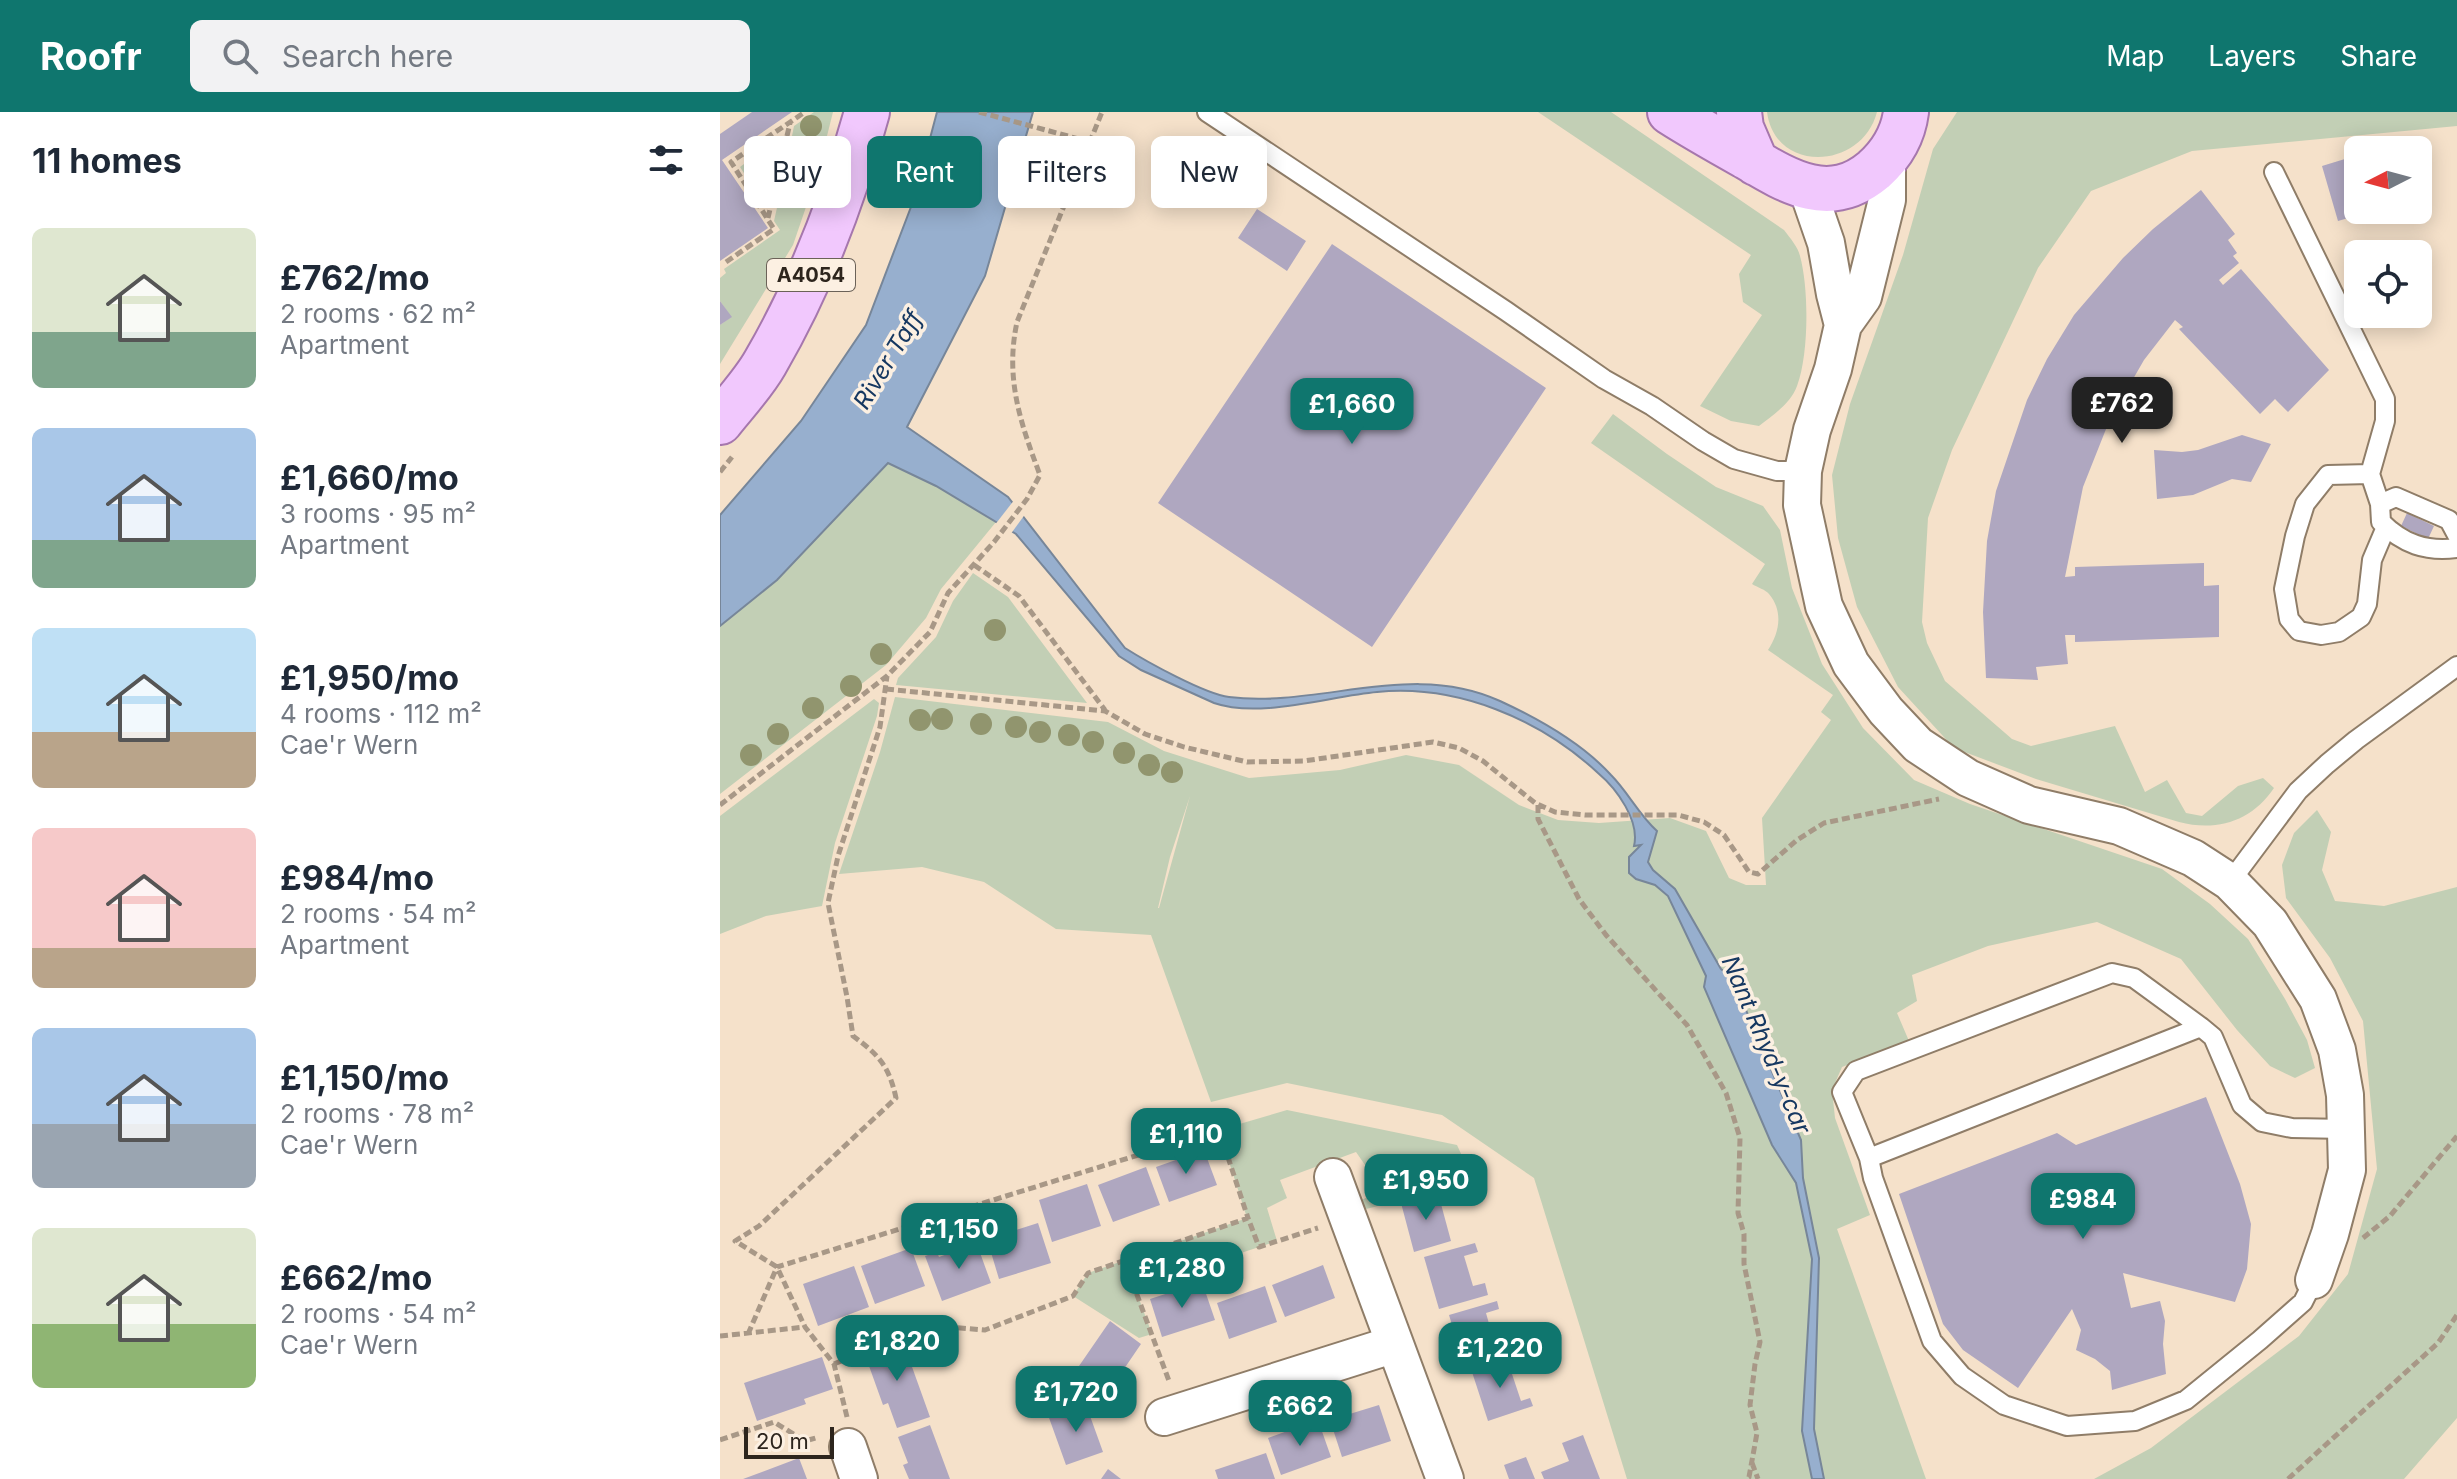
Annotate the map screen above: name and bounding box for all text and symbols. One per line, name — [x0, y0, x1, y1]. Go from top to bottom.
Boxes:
search box — [190, 20, 750, 92]
text: Roofr — [40, 33, 142, 79]
icon: search — [218, 34, 262, 78]
text: Search here — [282, 38, 453, 74]
text: Map — [2106, 39, 2164, 73]
text: Layers — [2208, 39, 2296, 73]
text: Share — [2340, 39, 2417, 73]
chip: Buy — [744, 136, 851, 208]
chip: Rent — [867, 136, 982, 208]
chip: Filters — [998, 136, 1135, 208]
chip: New — [1151, 136, 1267, 208]
north arrow — [2344, 136, 2432, 224]
map controls — [2344, 136, 2432, 328]
icon: filters — [644, 138, 688, 182]
text: 11 homes — [32, 140, 182, 181]
button: locate — [2344, 240, 2432, 328]
text: £762/mo — [280, 257, 430, 298]
road number: A4054 — [767, 259, 855, 291]
icon: home — [96, 260, 192, 356]
text: 2 rooms · 62 m² — [280, 298, 476, 329]
water label: River Taff — [847, 304, 929, 414]
text: Apartment — [280, 329, 409, 360]
pin: £762 — [2075, 377, 2169, 445]
pin: £1,660 — [1287, 378, 1417, 446]
text: £762 — [2090, 387, 2154, 418]
text: £1,660 — [1308, 388, 1396, 419]
text: £1,660/mo — [280, 457, 459, 498]
icon: home — [96, 460, 192, 556]
text: 3 rooms · 95 m² — [280, 498, 476, 529]
text: Apartment — [280, 529, 409, 560]
text: £1,950/mo — [280, 657, 459, 698]
icon: home — [96, 660, 192, 756]
text: 4 rooms · 112 m² — [280, 698, 482, 729]
text: Cae'r Wern — [280, 729, 418, 760]
text: £984/mo — [280, 857, 434, 898]
icon: home — [96, 860, 192, 956]
text: 2 rooms · 54 m² — [280, 898, 477, 929]
text: Apartment — [280, 929, 409, 960]
water label: Nant Rhyd-y-car — [1716, 951, 1817, 1139]
text: £1,150/mo — [280, 1057, 449, 1098]
icon: home — [96, 1060, 192, 1156]
text: 2 rooms · 78 m² — [280, 1098, 474, 1129]
pin: £1,110 — [1121, 1108, 1251, 1176]
text: £1,110 — [1149, 1118, 1223, 1149]
text: Cae'r Wern — [280, 1129, 418, 1160]
pin: £1,950 — [1361, 1154, 1491, 1222]
text: £1,950 — [1382, 1164, 1470, 1195]
pin: £984 — [2036, 1173, 2130, 1241]
text: £984 — [2049, 1183, 2117, 1214]
pin: £1,150 — [894, 1203, 1024, 1271]
text: £1,150 — [919, 1213, 999, 1244]
pin: £1,280 — [1117, 1242, 1247, 1310]
text: £1,280 — [1138, 1252, 1226, 1283]
text: £662/mo — [280, 1257, 432, 1298]
icon: home — [96, 1260, 192, 1356]
text: 2 rooms · 54 m² — [280, 1298, 477, 1329]
pin: £1,820 — [832, 1315, 962, 1383]
pin: £1,220 — [1435, 1322, 1565, 1390]
text: £1,820 — [854, 1325, 940, 1356]
text: Cae'r Wern — [280, 1329, 418, 1360]
text: £1,220 — [1457, 1332, 1543, 1363]
pin: £1,720 — [1011, 1366, 1141, 1434]
text: £1,720 — [1034, 1376, 1118, 1407]
pin: £662 — [1253, 1380, 1347, 1448]
text: £662 — [1267, 1390, 1333, 1421]
scale bar — [744, 1423, 834, 1459]
text: 20 m — [756, 1428, 809, 1454]

